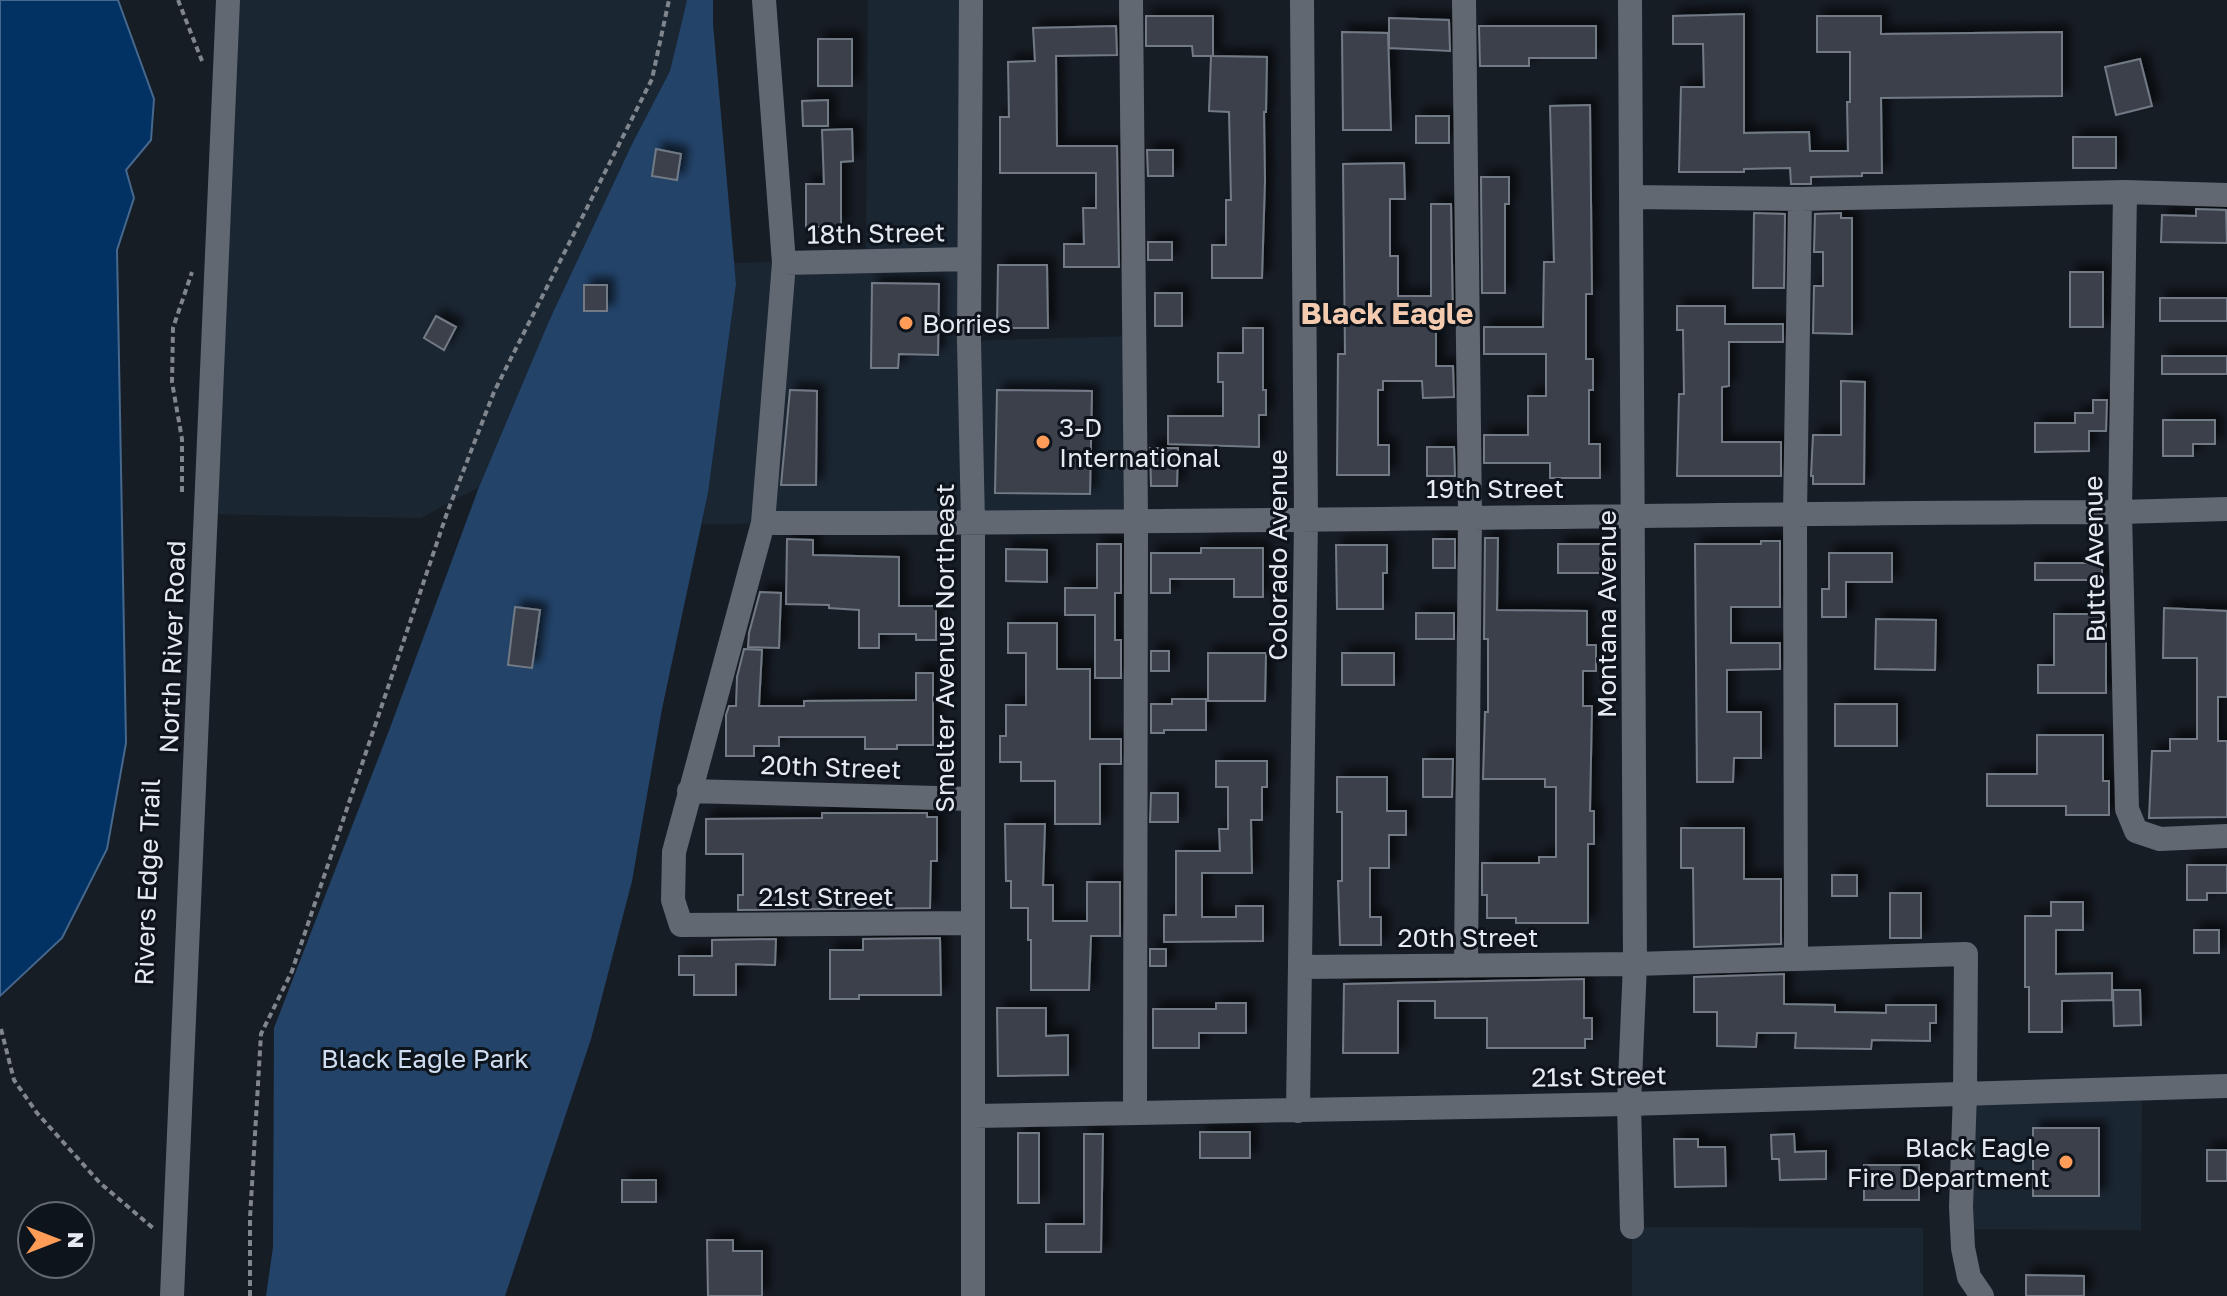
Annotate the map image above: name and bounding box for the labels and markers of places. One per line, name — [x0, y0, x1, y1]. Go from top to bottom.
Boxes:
place label: Borries — [922, 308, 1011, 339]
marker: Borries — [897, 314, 915, 332]
place label: 3-D International — [1059, 412, 1221, 473]
marker: 3-D International — [1034, 433, 1052, 451]
place label: Black Eagle Fire Department — [1847, 1132, 2050, 1193]
marker: Black Eagle Fire Department — [2057, 1153, 2075, 1171]

